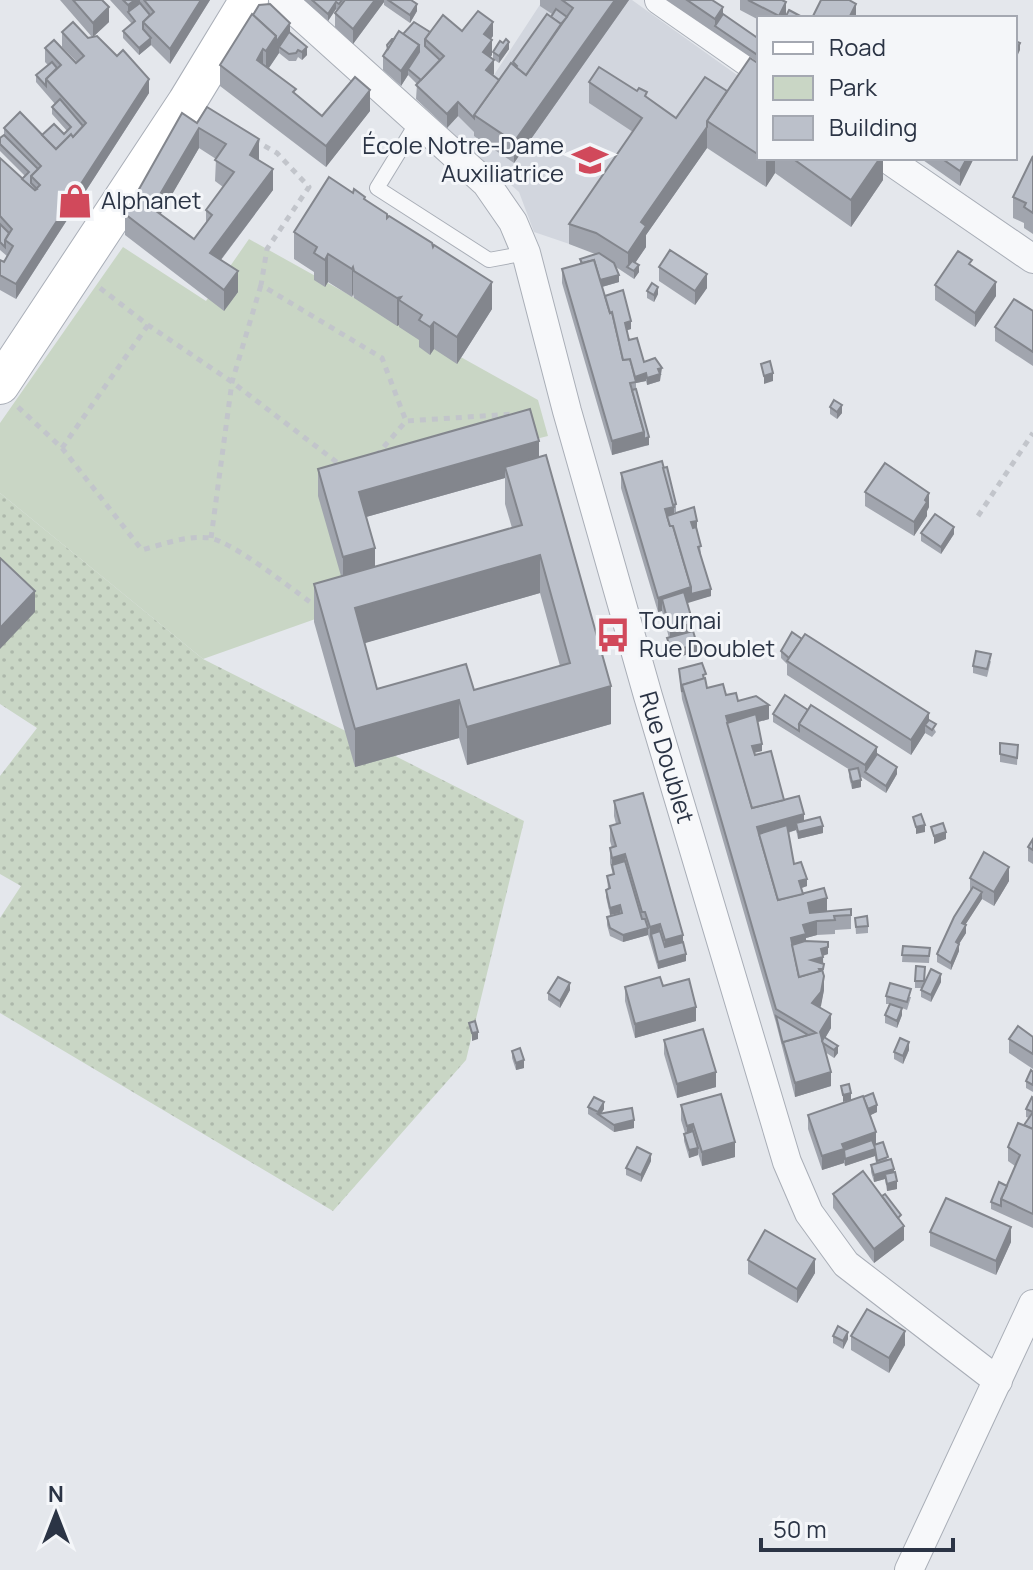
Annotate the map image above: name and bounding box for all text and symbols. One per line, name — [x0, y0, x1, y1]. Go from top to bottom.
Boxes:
legend — [757, 16, 1017, 160]
text: Road — [829, 30, 886, 63]
text: Park — [829, 70, 878, 103]
text: Building — [829, 110, 917, 143]
place label: École Notre-Dame Auxiliatrice — [362, 128, 564, 189]
school or university icon: École Notre-Dame Auxiliatrice — [571, 141, 609, 179]
shop icon: Alphanet — [56, 182, 94, 220]
place label: Alphanet — [101, 183, 201, 216]
place label: Tournai Rue Doublet — [639, 603, 775, 664]
bus stop icon: Tournai Rue Doublet — [594, 616, 632, 654]
street label: Rue Doublet — [632, 687, 703, 827]
north arrow — [16, 1474, 96, 1554]
text: N — [48, 1479, 64, 1509]
scale bar — [761, 1502, 953, 1552]
text: 50 m — [773, 1512, 827, 1545]

